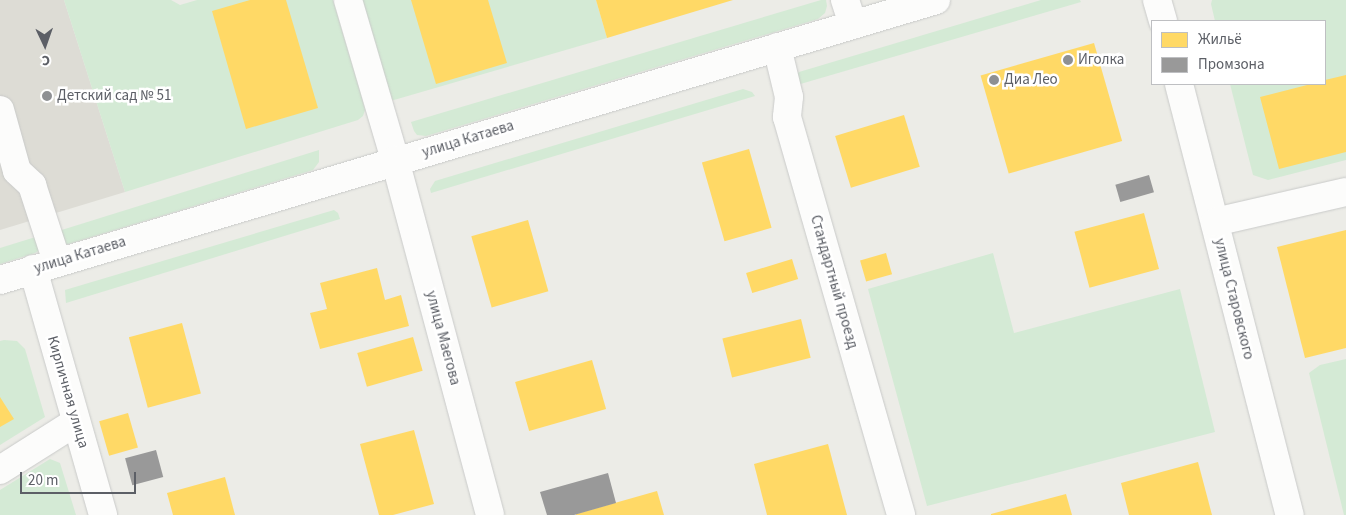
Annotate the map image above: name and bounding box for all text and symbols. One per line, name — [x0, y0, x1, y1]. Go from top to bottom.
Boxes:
north arrow — [20, 20, 70, 70]
legend — [1151, 20, 1326, 85]
text: Жильё — [1198, 29, 1242, 50]
text: С — [41, 50, 50, 70]
place label: Иголка — [1078, 51, 1124, 69]
marker: Иголка — [1062, 54, 1074, 66]
text: Промзона — [1198, 54, 1265, 75]
place label: Диа Лео — [1004, 71, 1058, 89]
marker: Диа Лео — [988, 74, 1000, 86]
place label: Детский сад № 51 — [57, 87, 171, 105]
marker: Детский сад № 51 — [41, 90, 53, 102]
street label: улица Катаева — [420, 116, 516, 162]
street label: Стандартный проезд — [806, 213, 862, 351]
street label: улица Катаева — [32, 232, 128, 278]
street label: улица Старовского — [1210, 236, 1258, 362]
street label: улица Маегова — [422, 289, 464, 387]
street label: Кирпичная улица — [43, 334, 93, 450]
scale bar — [22, 462, 139, 494]
text: 20 m — [28, 470, 58, 491]

